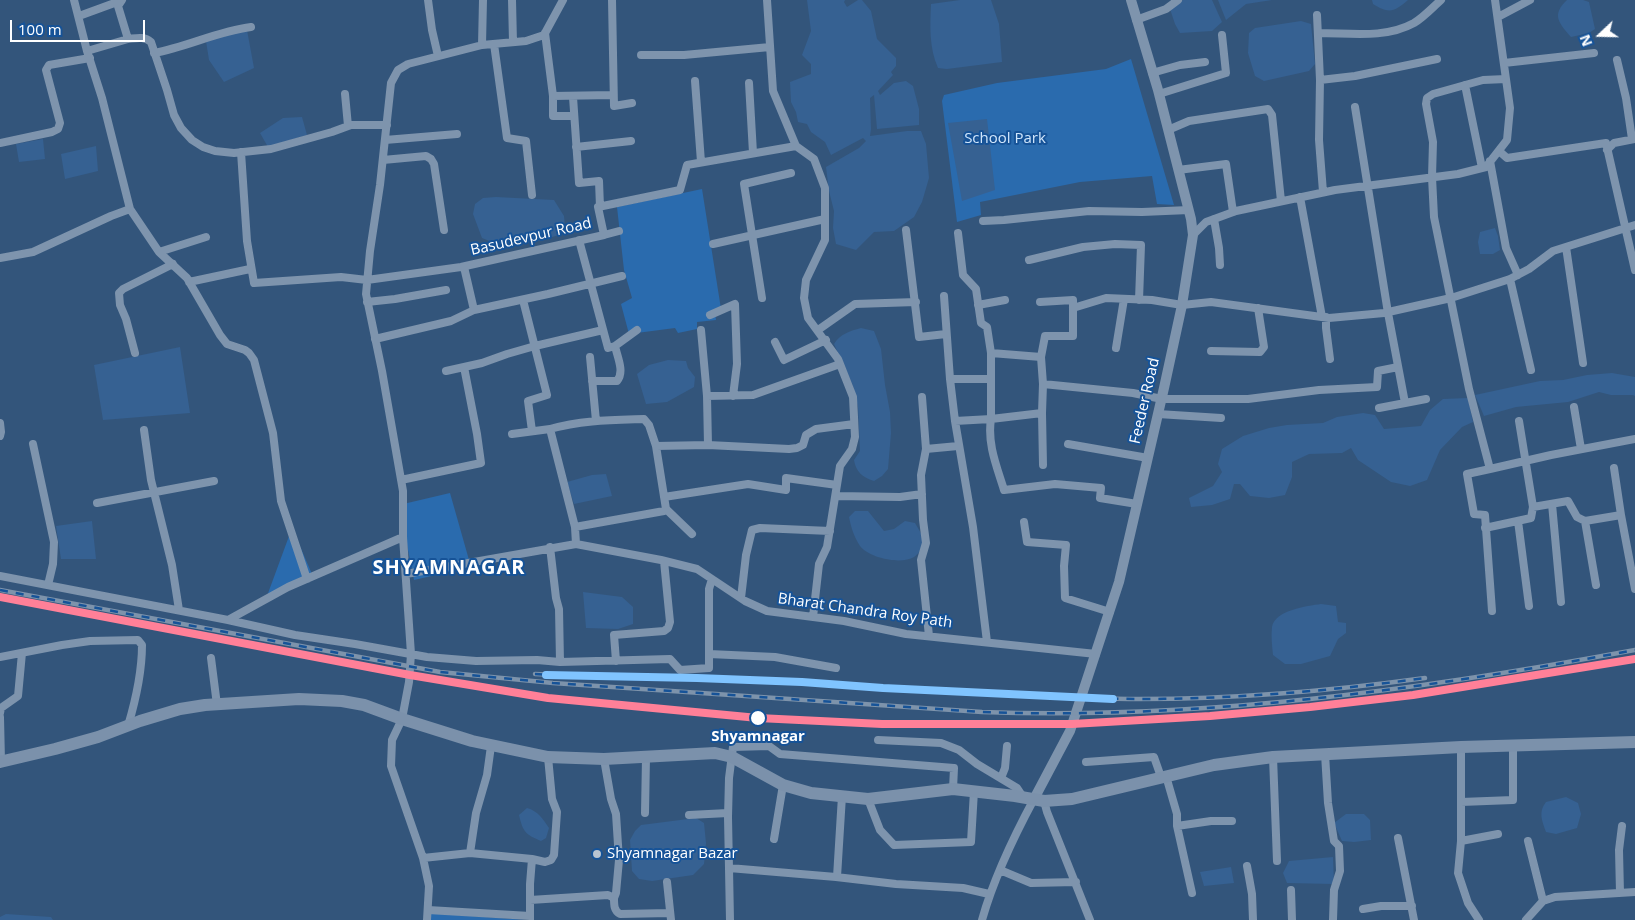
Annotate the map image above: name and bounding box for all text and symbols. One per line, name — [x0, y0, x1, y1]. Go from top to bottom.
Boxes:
scale bar — [12, 10, 148, 42]
north arrow — [1575, 10, 1625, 60]
text: 100 m — [18, 19, 62, 39]
text: N — [1575, 32, 1596, 49]
park label: School Park — [964, 130, 1046, 148]
street label: Basudevpur Road — [469, 214, 593, 260]
street label: Feeder Road — [1126, 356, 1164, 446]
district label: SHYAMNAGAR — [371, 556, 527, 580]
street label: Bharat Chandra Roy Path — [776, 590, 954, 632]
marker: Shyamnagar — [749, 709, 767, 727]
place label: Shyamnagar — [711, 728, 805, 746]
place label: Shyamnagar Bazar — [607, 845, 738, 863]
marker: Shyamnagar Bazar — [591, 848, 603, 860]

